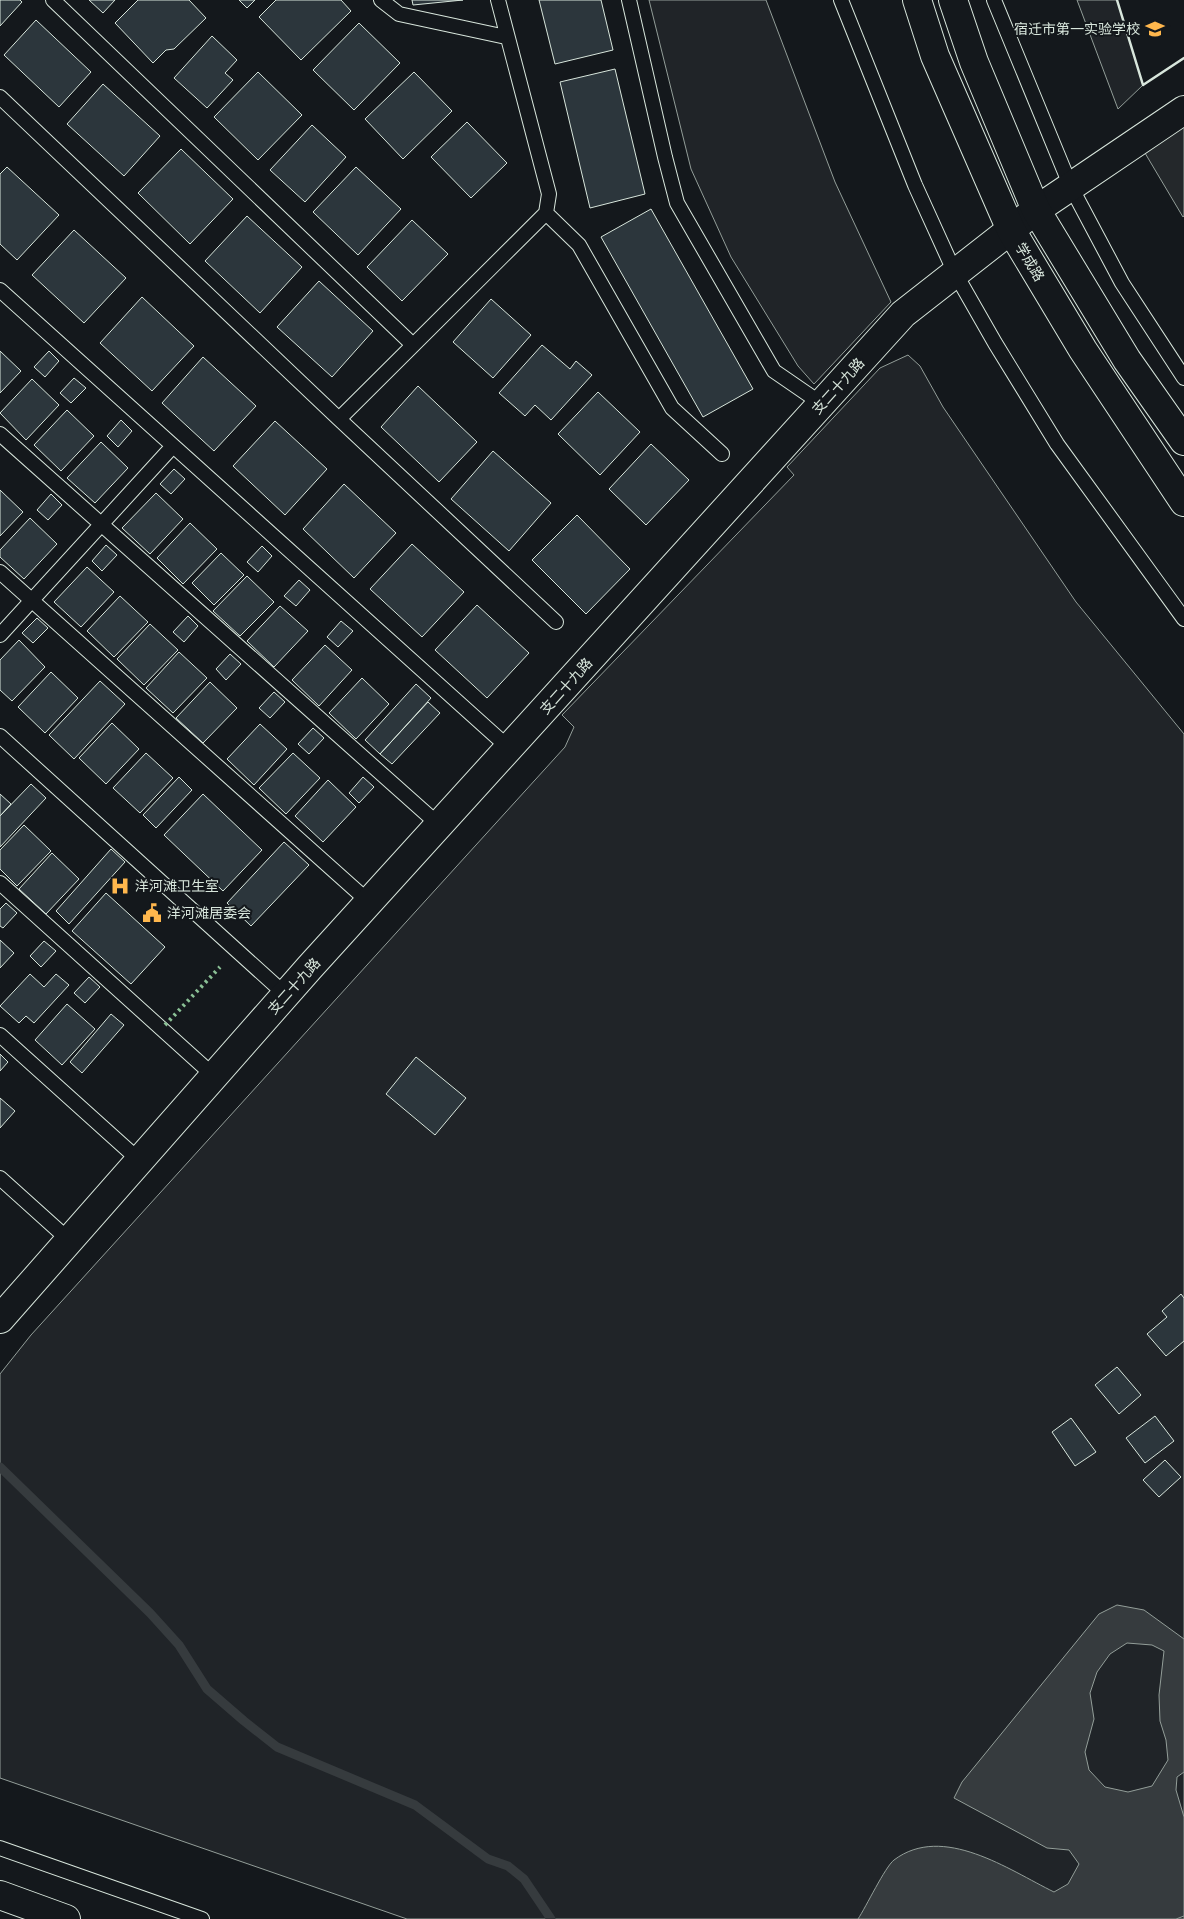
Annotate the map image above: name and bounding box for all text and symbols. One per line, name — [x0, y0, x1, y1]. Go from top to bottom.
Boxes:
school or university icon: 宿迁市第一实验学校 — [1144, 18, 1166, 40]
place label: 宿迁市第一实验学校 — [1014, 21, 1140, 38]
street label: 学成路 — [1011, 240, 1048, 285]
street label: 支二十九路 — [809, 355, 868, 418]
street label: 支二十九路 — [537, 655, 596, 718]
hospital icon: 洋河滩卫生室 — [109, 875, 131, 897]
place label: 洋河滩卫生室 — [135, 878, 219, 895]
public building icon: 洋河滩居委会 — [141, 902, 163, 924]
place label: 洋河滩居委会 — [167, 905, 251, 922]
street label: 支二十九路 — [265, 955, 324, 1018]

